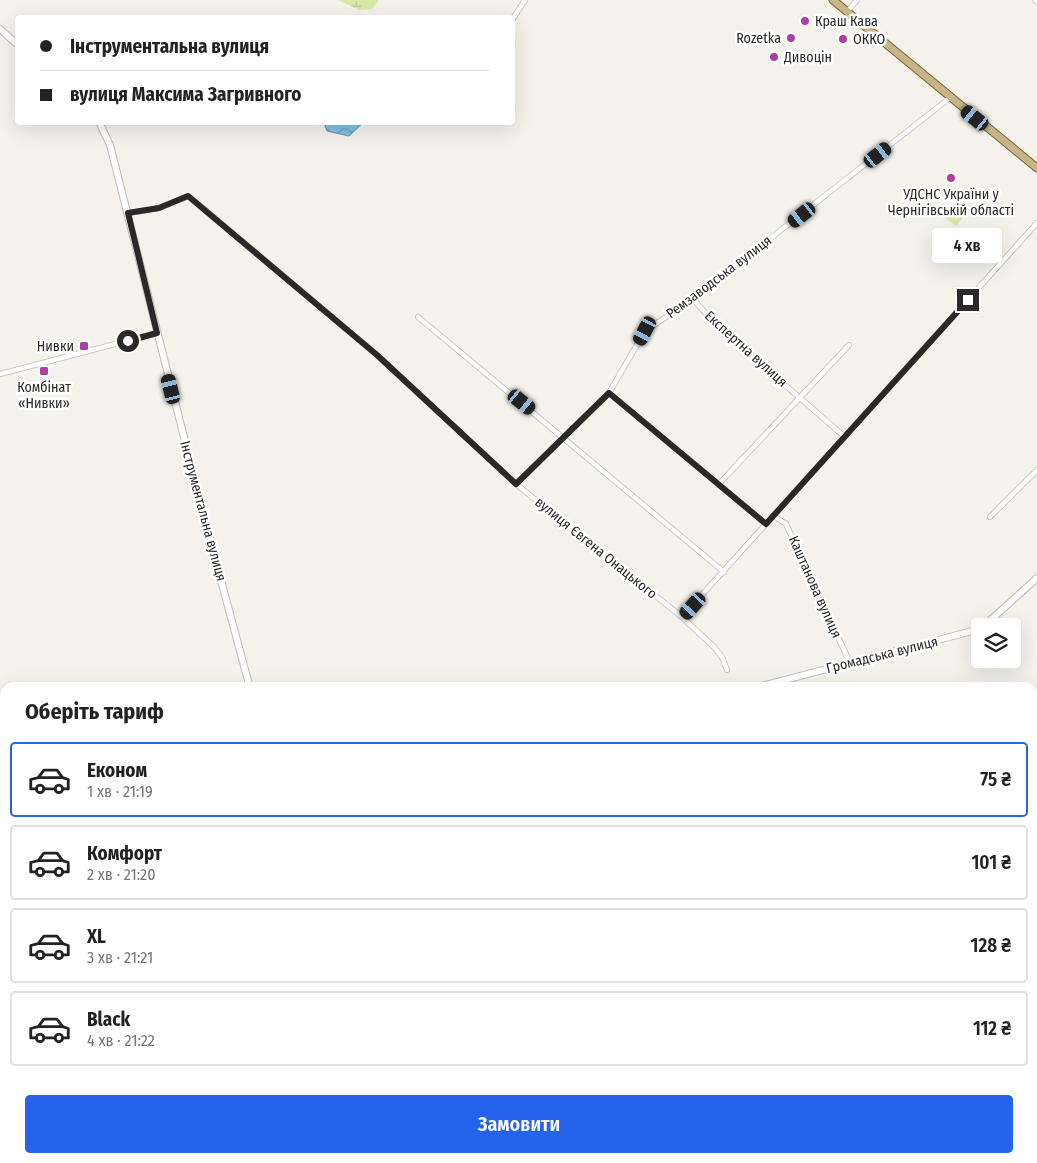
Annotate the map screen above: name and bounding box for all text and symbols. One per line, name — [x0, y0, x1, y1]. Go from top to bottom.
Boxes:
place label: Краш Кава — [815, 13, 878, 30]
marker: Краш Кава — [799, 15, 811, 27]
place label: Rozetka — [736, 30, 781, 47]
place label: ОККО — [853, 31, 886, 48]
marker: Rozetka — [785, 32, 797, 44]
marker: ОККО — [837, 33, 849, 45]
text: Інструментальна вулиця — [70, 35, 269, 58]
place label: Дивоцін — [783, 49, 832, 66]
marker: Дивоцін — [768, 51, 780, 63]
text: вулиця Максима Загривного — [70, 83, 301, 106]
car — [958, 103, 991, 133]
car — [861, 140, 894, 170]
marker: УДСНС України у Чернігівській області — [945, 172, 957, 184]
place label: УДСНС України у Чернігівській області — [888, 186, 1014, 219]
car — [785, 200, 818, 230]
callout: 4 хв — [933, 228, 1003, 262]
street label: Ремзаводська вулиця — [663, 232, 775, 322]
text: 4 хв — [953, 236, 981, 255]
route end — [957, 289, 979, 311]
street label: Експертна вулиця — [701, 307, 791, 391]
car — [631, 314, 658, 348]
route start — [117, 330, 139, 352]
place label: Нивки — [37, 338, 74, 355]
marker: Нивки — [78, 340, 90, 352]
marker: Комбінат «Нивки» — [38, 365, 50, 377]
car — [160, 373, 181, 405]
place label: Комбінат «Нивки» — [17, 379, 71, 412]
car — [505, 387, 538, 417]
street label: Інструментальна вулиця — [176, 439, 230, 583]
street label: вулиця Євгена Онацького — [532, 494, 660, 602]
street label: Каштанова вулиця — [785, 533, 845, 641]
car — [677, 590, 708, 622]
map controls — [971, 618, 1021, 668]
button: layers — [971, 618, 1021, 668]
street label: Громадська вулиця — [824, 633, 940, 677]
text: Оберіть тариф — [25, 698, 164, 725]
icon: car — [27, 757, 72, 802]
text: Економ — [87, 759, 147, 782]
text: 75 ₴ — [980, 768, 1011, 791]
text: 1 хв · 21:19 — [87, 782, 153, 801]
icon: car — [27, 840, 72, 885]
text: Комфорт — [87, 842, 162, 865]
text: 101 ₴ — [971, 851, 1011, 874]
text: 2 хв · 21:20 — [87, 865, 156, 884]
icon: car — [27, 923, 72, 968]
text: XL — [87, 925, 106, 948]
text: 128 ₴ — [971, 934, 1011, 957]
text: 3 хв · 21:21 — [87, 948, 153, 967]
icon: car — [27, 1006, 72, 1051]
text: Black — [87, 1008, 130, 1031]
text: 112 ₴ — [973, 1017, 1011, 1040]
text: 4 хв · 21:22 — [87, 1031, 155, 1050]
button: Замовити — [25, 1095, 1013, 1153]

